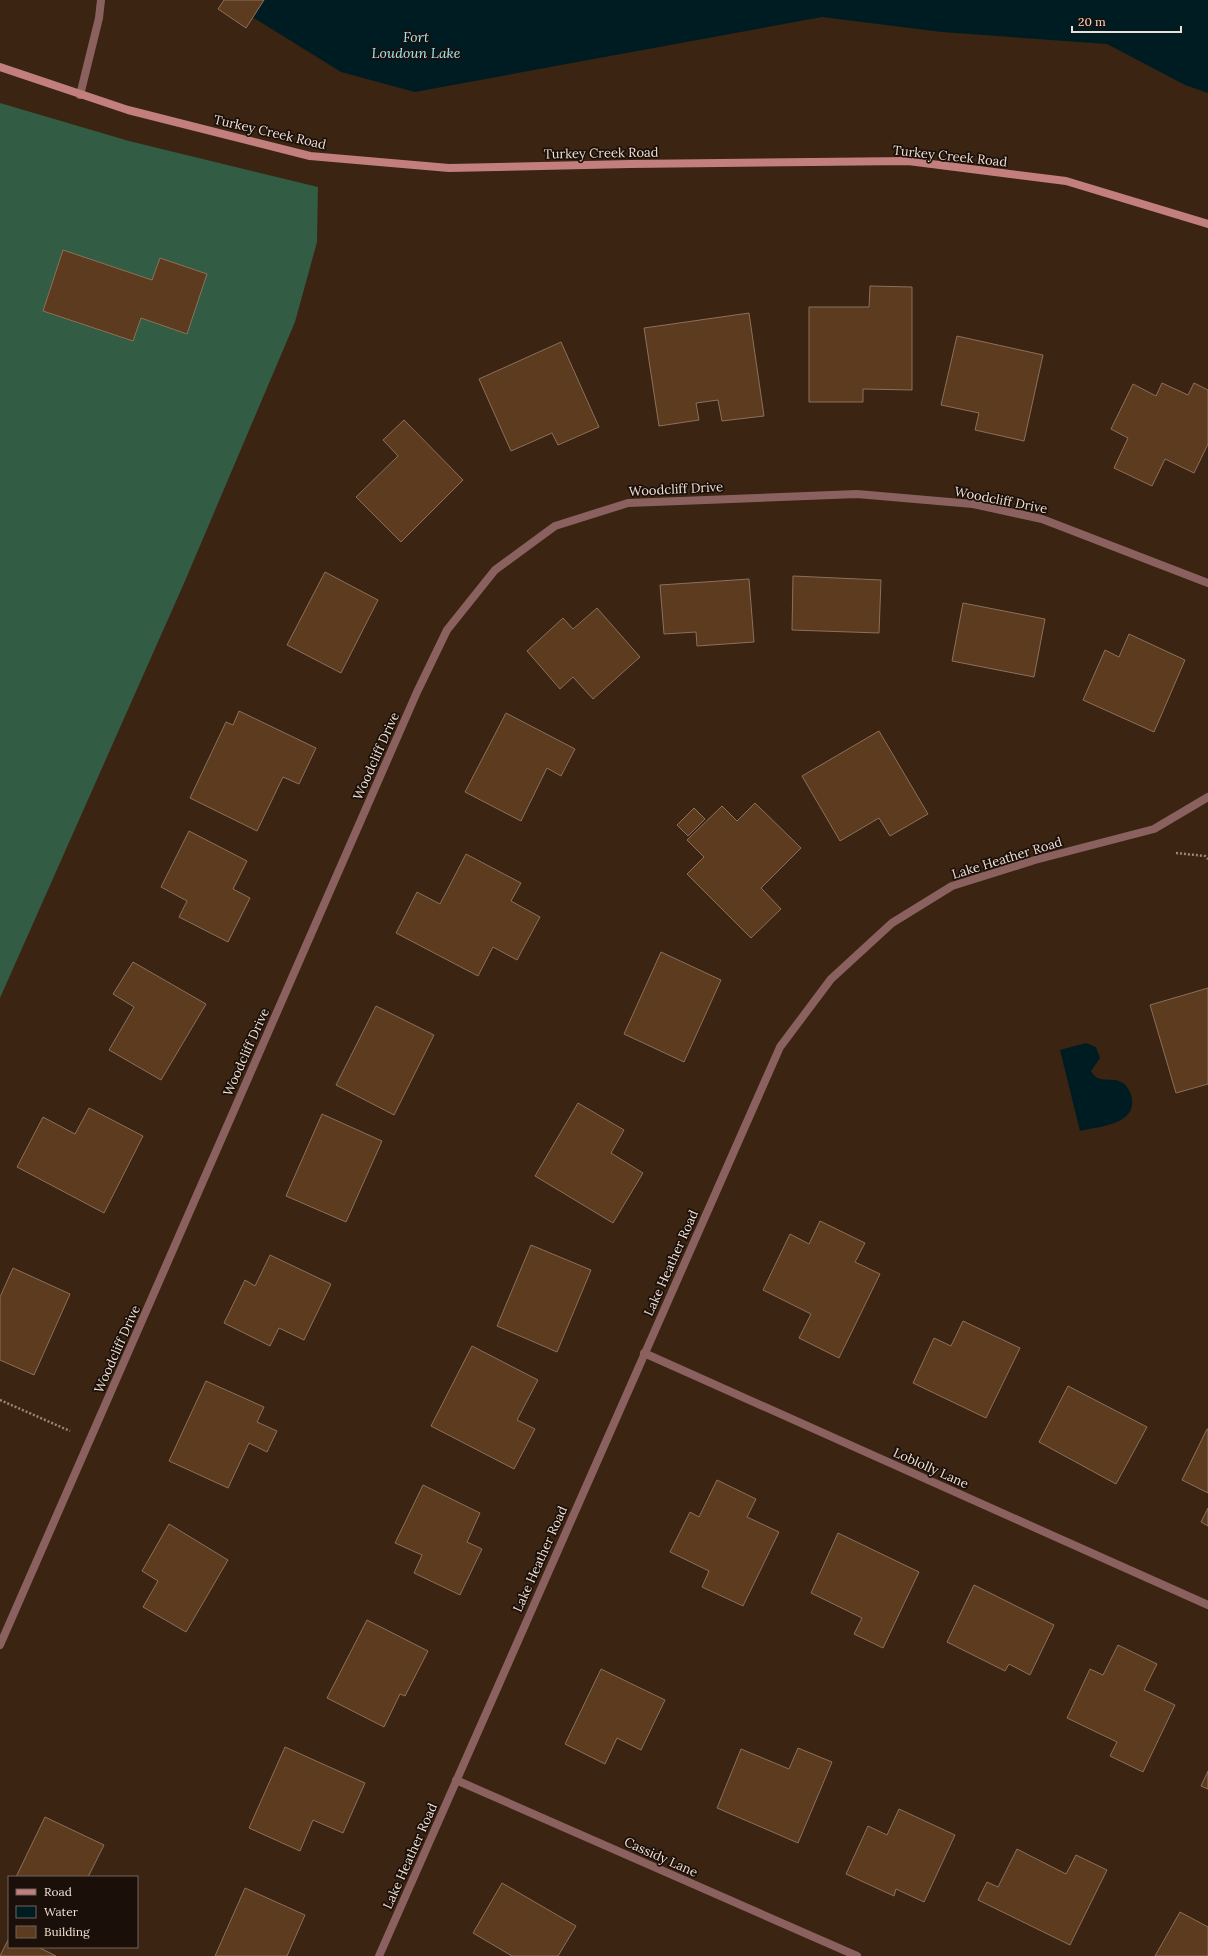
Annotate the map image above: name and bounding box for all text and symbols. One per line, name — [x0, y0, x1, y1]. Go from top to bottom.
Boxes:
scale bar — [1072, 8, 1181, 34]
text: 20 m — [1078, 14, 1106, 29]
water label: Fort Loudoun Lake — [372, 28, 461, 62]
street label: Turkey Creek Road — [212, 111, 328, 153]
street label: Turkey Creek Road — [892, 142, 1008, 170]
street label: Turkey Creek Road — [543, 143, 659, 163]
street label: Woodcliff Drive — [628, 478, 724, 500]
street label: Woodcliff Drive — [953, 483, 1049, 517]
street label: Woodcliff Drive — [349, 709, 403, 803]
street label: Lake Heather Road — [950, 833, 1064, 883]
street label: Woodcliff Drive — [219, 1005, 273, 1099]
street label: Lake Heather Road — [640, 1207, 702, 1319]
street label: Woodcliff Drive — [90, 1302, 144, 1396]
street label: Loblolly Lane — [891, 1444, 971, 1492]
street label: Lake Heather Road — [509, 1503, 571, 1615]
street label: Lake Heather Road — [379, 1800, 441, 1912]
street label: Cassidy Lane — [621, 1833, 701, 1881]
legend — [8, 1876, 138, 1948]
text: Road — [44, 1884, 72, 1899]
text: Water — [44, 1904, 79, 1919]
text: Building — [44, 1924, 90, 1939]

